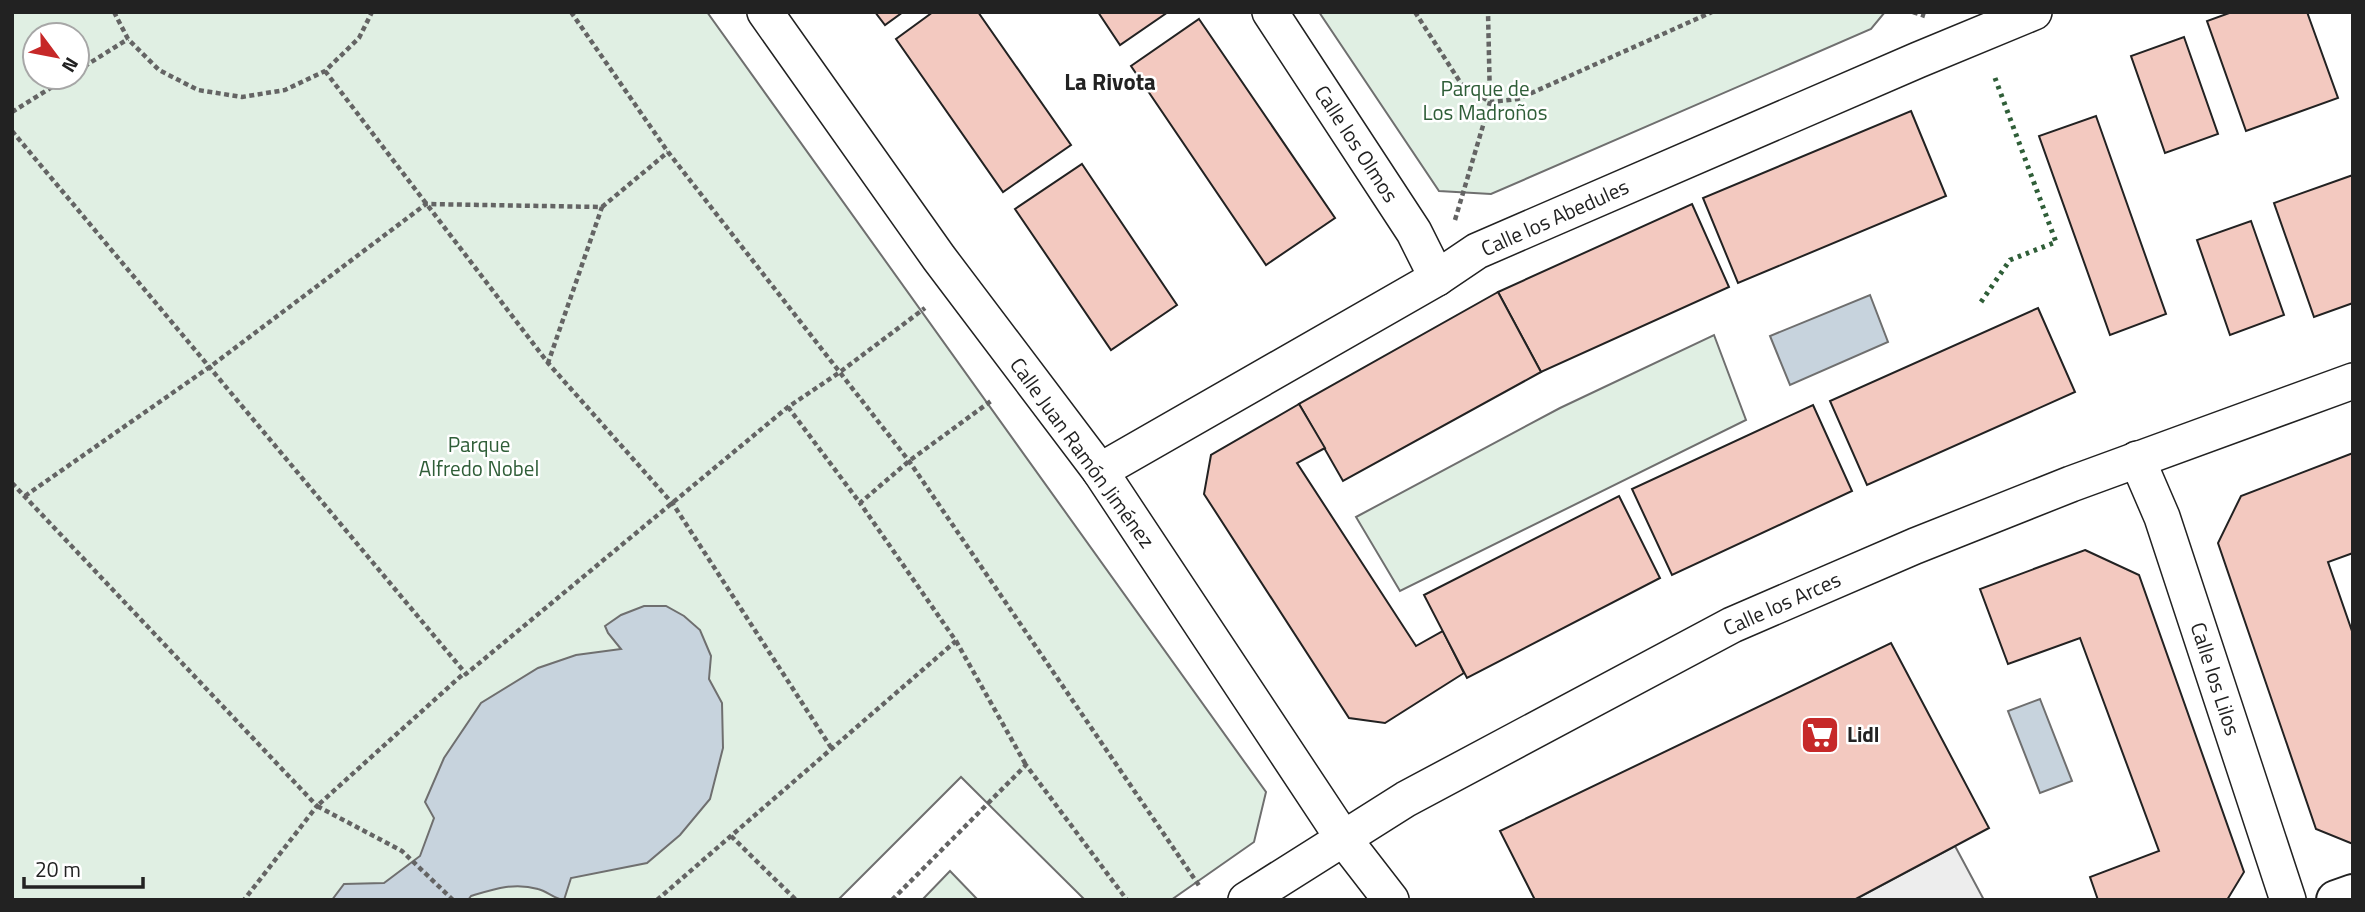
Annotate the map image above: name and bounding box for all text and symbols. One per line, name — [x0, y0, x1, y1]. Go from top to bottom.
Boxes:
north arrow — [21, 21, 91, 91]
text: N — [55, 52, 87, 79]
district label: La Rivota — [1064, 64, 1156, 99]
park label: Parque de Los Madroños — [1423, 72, 1547, 128]
street label: Calle los Olmos — [1307, 78, 1407, 208]
street label: Calle los Abedules — [1476, 170, 1634, 264]
street label: Calle Juan Ramón Jiménez — [1003, 350, 1163, 554]
park label: Parque Alfredo Nobel — [419, 428, 539, 484]
street label: Calle los Arces — [1717, 563, 1846, 643]
street label: Calle los Lilos — [2183, 618, 2249, 740]
supermarket icon: Lidl — [1799, 714, 1841, 756]
place label: Lidl — [1847, 718, 1880, 750]
scale bar — [24, 846, 144, 890]
text: 20 m — [35, 853, 81, 885]

